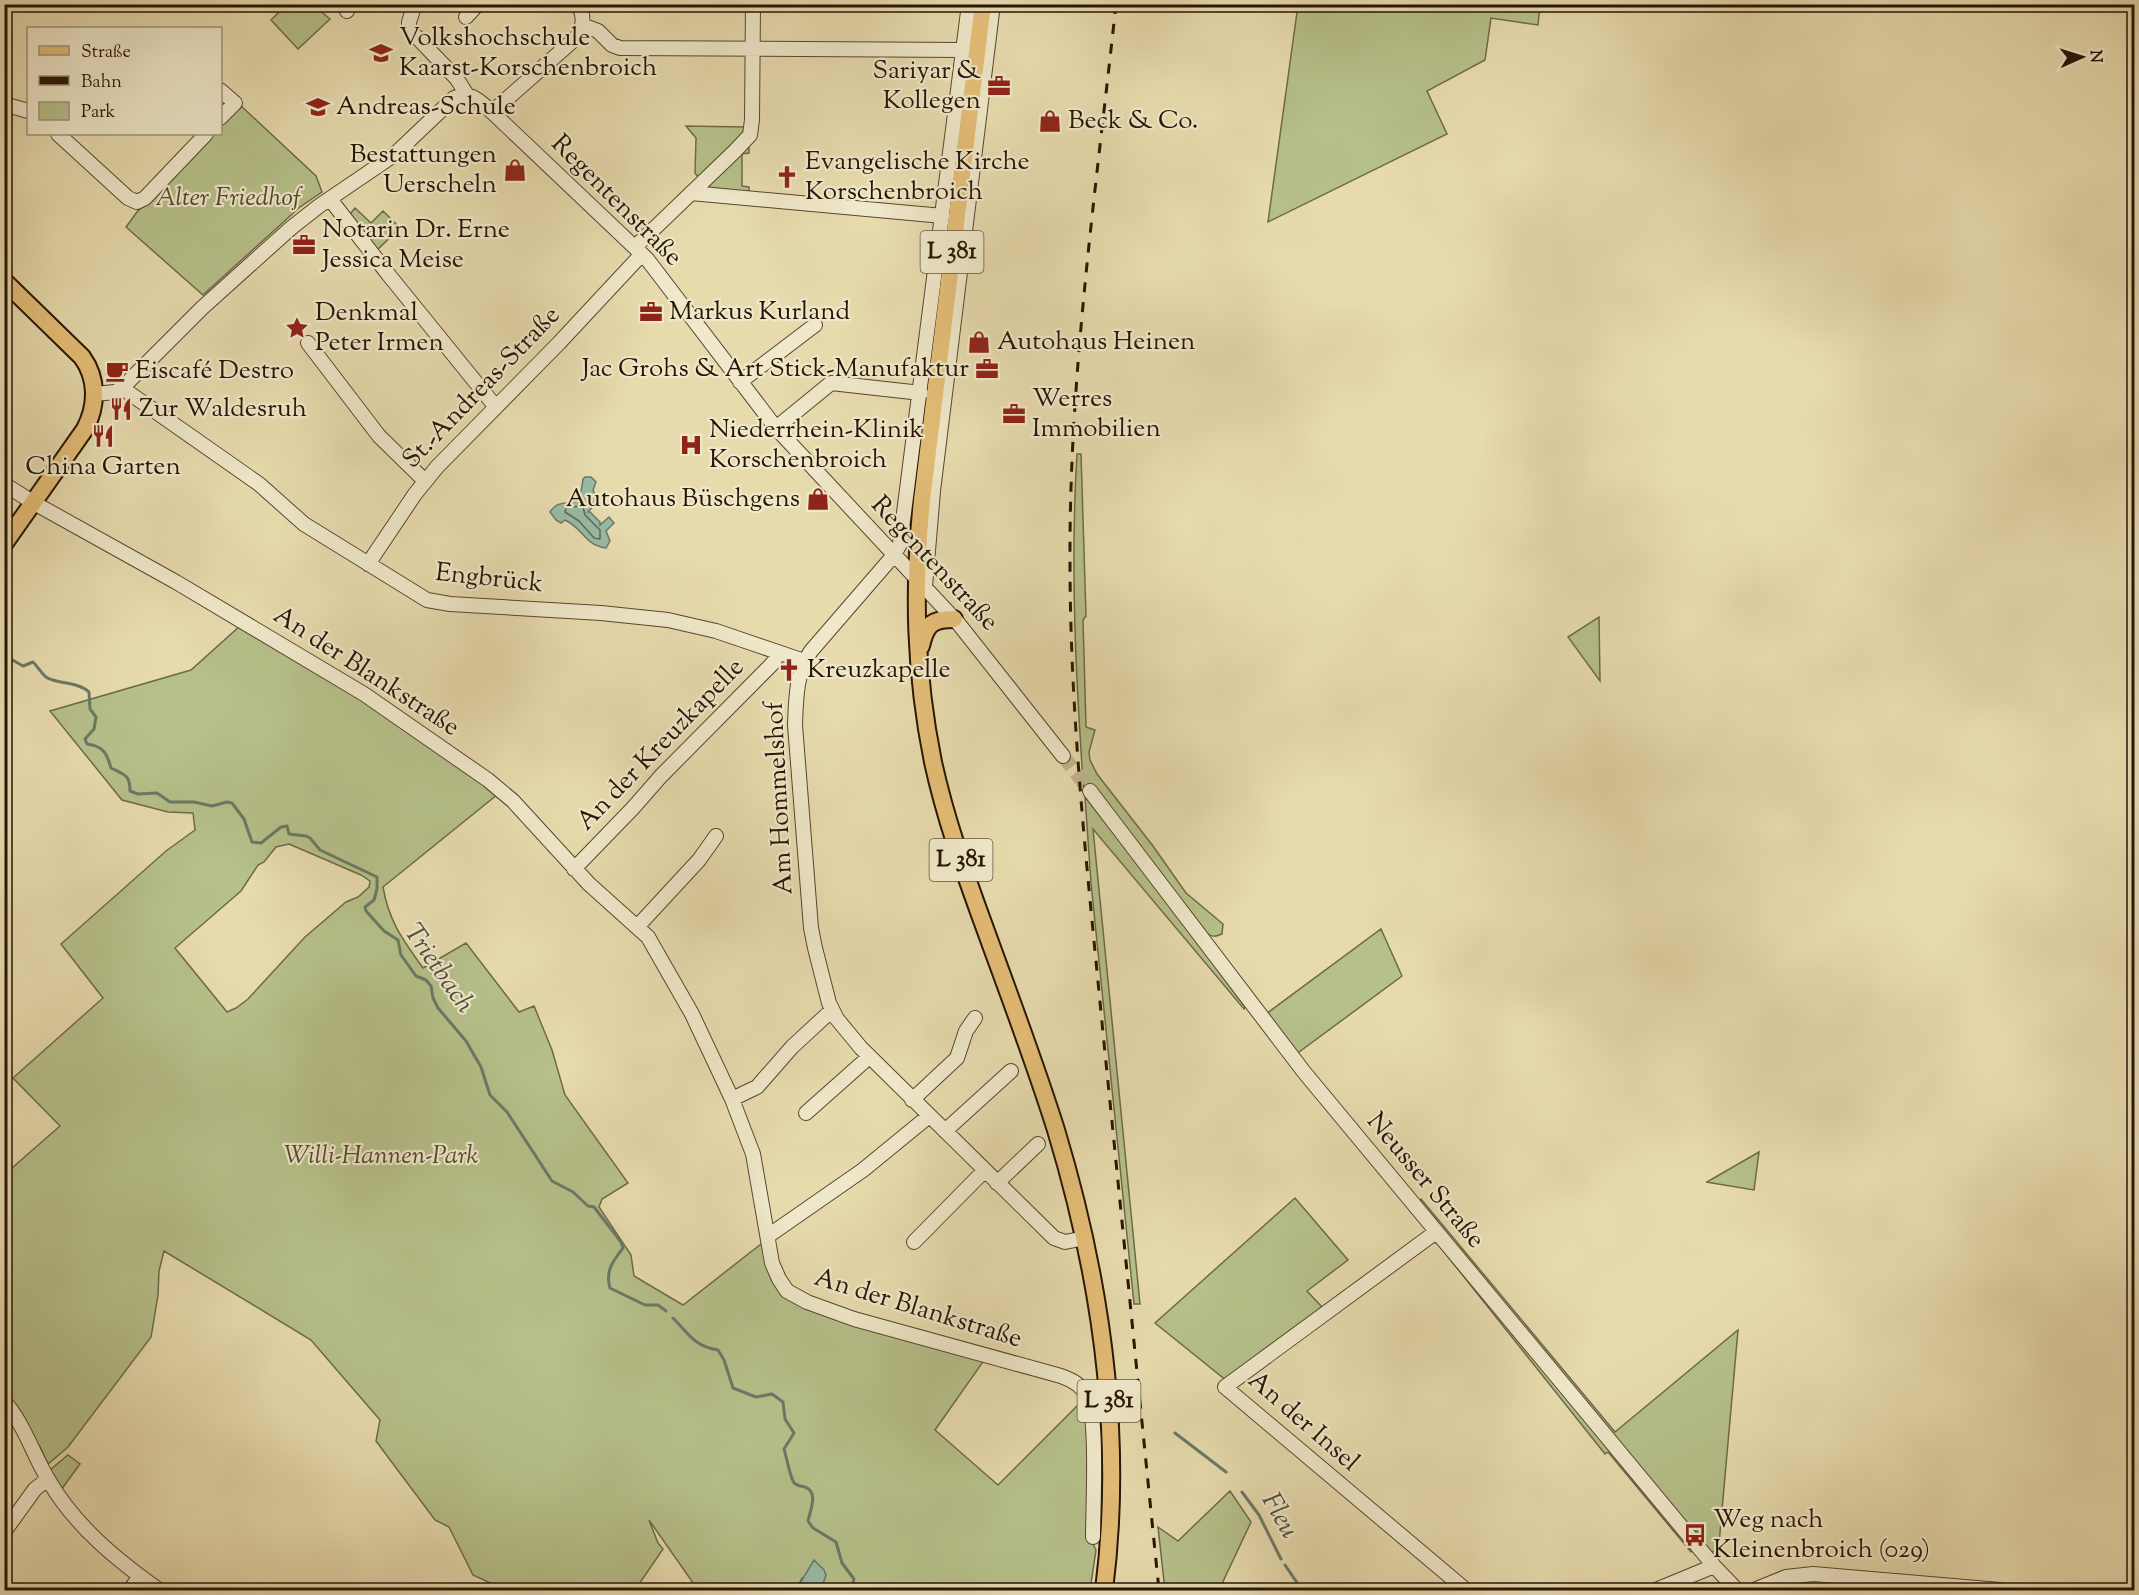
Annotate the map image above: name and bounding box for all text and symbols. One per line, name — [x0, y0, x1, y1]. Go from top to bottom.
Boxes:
place label: Volkshochschule Kaarst-Korschenbroich — [399, 20, 657, 87]
legend — [27, 27, 222, 135]
north arrow — [2052, 27, 2112, 87]
text: Straße — [81, 40, 131, 66]
school or university icon: Volkshochschule Kaarst-Korschenbroich — [368, 40, 394, 66]
text: N — [2083, 49, 2106, 64]
place label: Sariyar & Kollegen — [872, 53, 981, 120]
text: Bahn — [81, 70, 122, 96]
office icon: Sariyar & Kollegen — [986, 73, 1012, 99]
place label: Andreas-Schule — [336, 89, 516, 126]
school or university icon: Andreas-Schule — [305, 94, 331, 120]
text: Park — [81, 100, 116, 126]
place label: Beck & Co. — [1068, 103, 1198, 140]
shop icon: Beck & Co. — [1037, 108, 1063, 134]
street label: Regentenstraße — [542, 127, 690, 275]
place label: Bestattungen Uerscheln — [350, 137, 497, 204]
place label: Evangelische Kirche Korschenbroich — [805, 144, 1030, 211]
shop icon: Bestattungen Uerscheln — [502, 157, 528, 183]
church icon: Evangelische Kirche Korschenbroich — [774, 164, 800, 190]
park label: Alter Friedhof — [155, 180, 303, 217]
place label: Notarin Dr. Erne Jessica Meise — [320, 212, 510, 279]
road number: L 381 — [920, 231, 984, 273]
office icon: Notarin Dr. Erne Jessica Meise — [291, 232, 317, 258]
place label: Markus Kurland — [669, 294, 850, 331]
place label: Denkmal Peter Irmen — [315, 295, 444, 362]
street label: St.-Andreas-Straße — [395, 298, 569, 478]
office icon: Markus Kurland — [638, 299, 664, 325]
place icon: Denkmal Peter Irmen — [284, 315, 310, 341]
place label: Autohaus Heinen — [997, 324, 1195, 361]
shop icon: Autohaus Heinen — [966, 329, 992, 355]
place label: Jac Grohs & Art Stick-Manufaktur — [580, 351, 969, 388]
place label: Eiscafé Destro — [135, 353, 294, 390]
office icon: Jac Grohs & Art Stick-Manufaktur — [974, 356, 1000, 382]
cafe icon: Eiscafé Destro — [104, 358, 130, 384]
place label: Werres Immobilien — [1032, 381, 1161, 448]
place label: Zur Waldesruh — [139, 391, 307, 428]
restaurant icon: Zur Waldesruh — [108, 396, 134, 422]
office icon: Werres Immobilien — [1001, 401, 1027, 427]
place label: Niederrhein-Klinik Korschenbroich — [709, 412, 924, 479]
restaurant icon: China Garten — [90, 423, 116, 449]
hospital icon: Niederrhein-Klinik Korschenbroich — [678, 432, 704, 458]
place label: China Garten — [25, 449, 181, 486]
place label: Autohaus Büschgens — [566, 481, 800, 518]
shop icon: Autohaus Büschgens — [805, 486, 831, 512]
street label: Regentenstraße — [862, 488, 1006, 640]
street label: Engbrück — [433, 555, 545, 603]
street label: An der Blankstraße — [266, 598, 466, 746]
street label: An der Kreuzkapelle — [569, 650, 753, 840]
place label: Kreuzkapelle — [807, 652, 951, 689]
church icon: Kreuzkapelle — [776, 657, 802, 683]
street label: Am Hommelshof — [756, 699, 804, 896]
road number: L 381 — [930, 839, 992, 881]
water label: Trietbach — [393, 916, 483, 1022]
street label: Neusser Straße — [1357, 1105, 1493, 1257]
park label: Willi-Hannen-Park — [284, 1138, 478, 1175]
street label: An der Blankstraße — [810, 1260, 1026, 1358]
street label: An der Insel — [1239, 1363, 1367, 1481]
road number: L 381 — [1078, 1380, 1140, 1422]
water label: Fleu — [1250, 1486, 1308, 1546]
place label: Weg nach Kleinenbroich (029) — [1713, 1502, 1930, 1569]
bus stop icon: Weg nach Kleinenbroich (029) — [1682, 1522, 1708, 1548]

